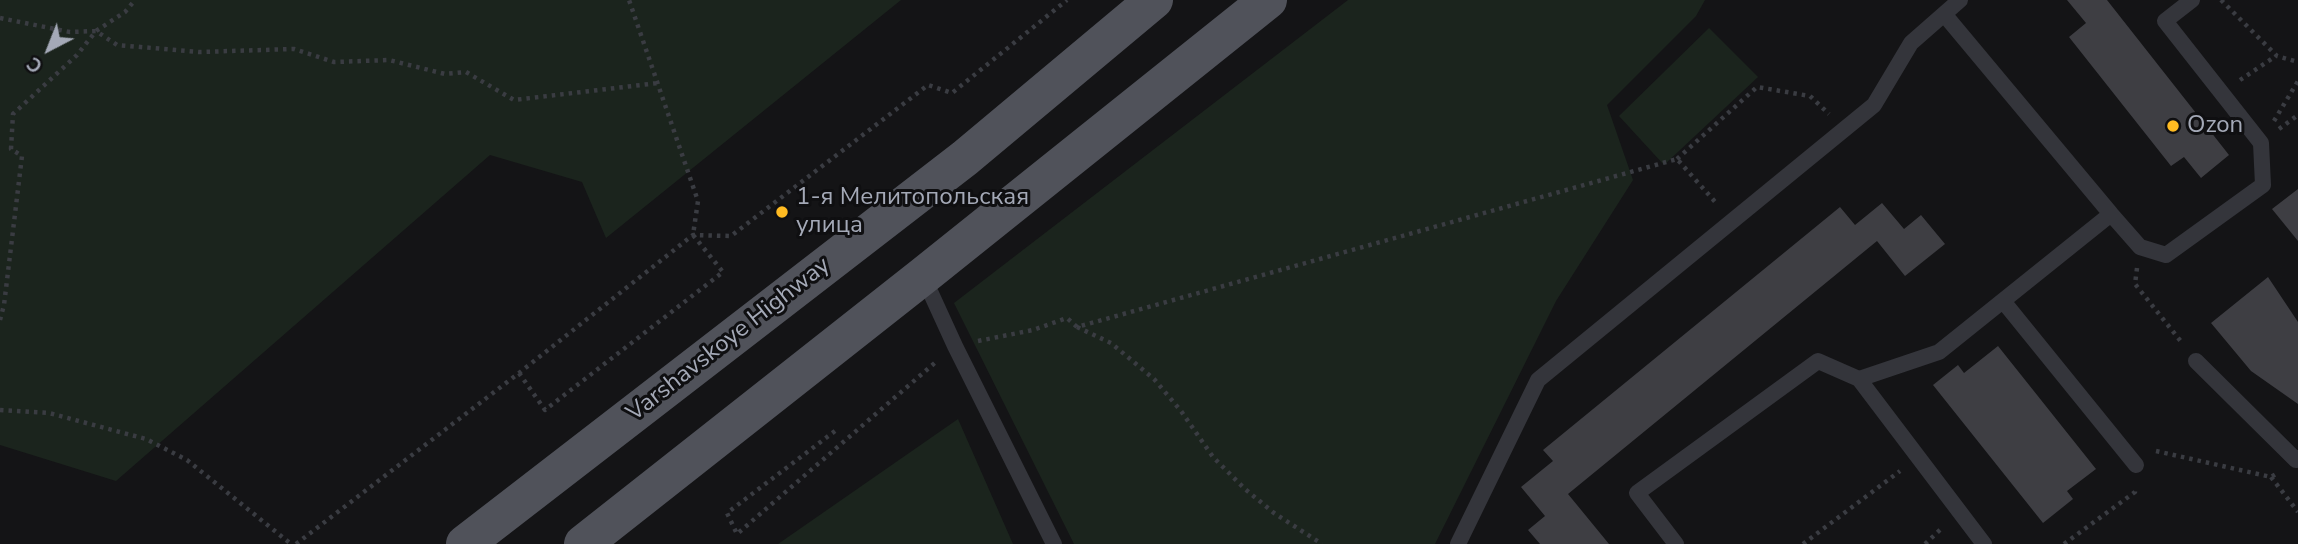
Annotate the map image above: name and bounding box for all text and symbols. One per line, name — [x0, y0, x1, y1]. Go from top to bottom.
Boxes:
north arrow — [14, 14, 84, 84]
text: С — [21, 51, 48, 79]
place label: Ozon — [2187, 112, 2243, 140]
marker: Ozon — [2165, 118, 2181, 134]
place label: 1-я Мелитопольская улица — [796, 184, 1029, 240]
marker: 1-я Мелитопольская улица — [774, 204, 790, 220]
street label: Varshavskoye Highway — [622, 252, 836, 428]

